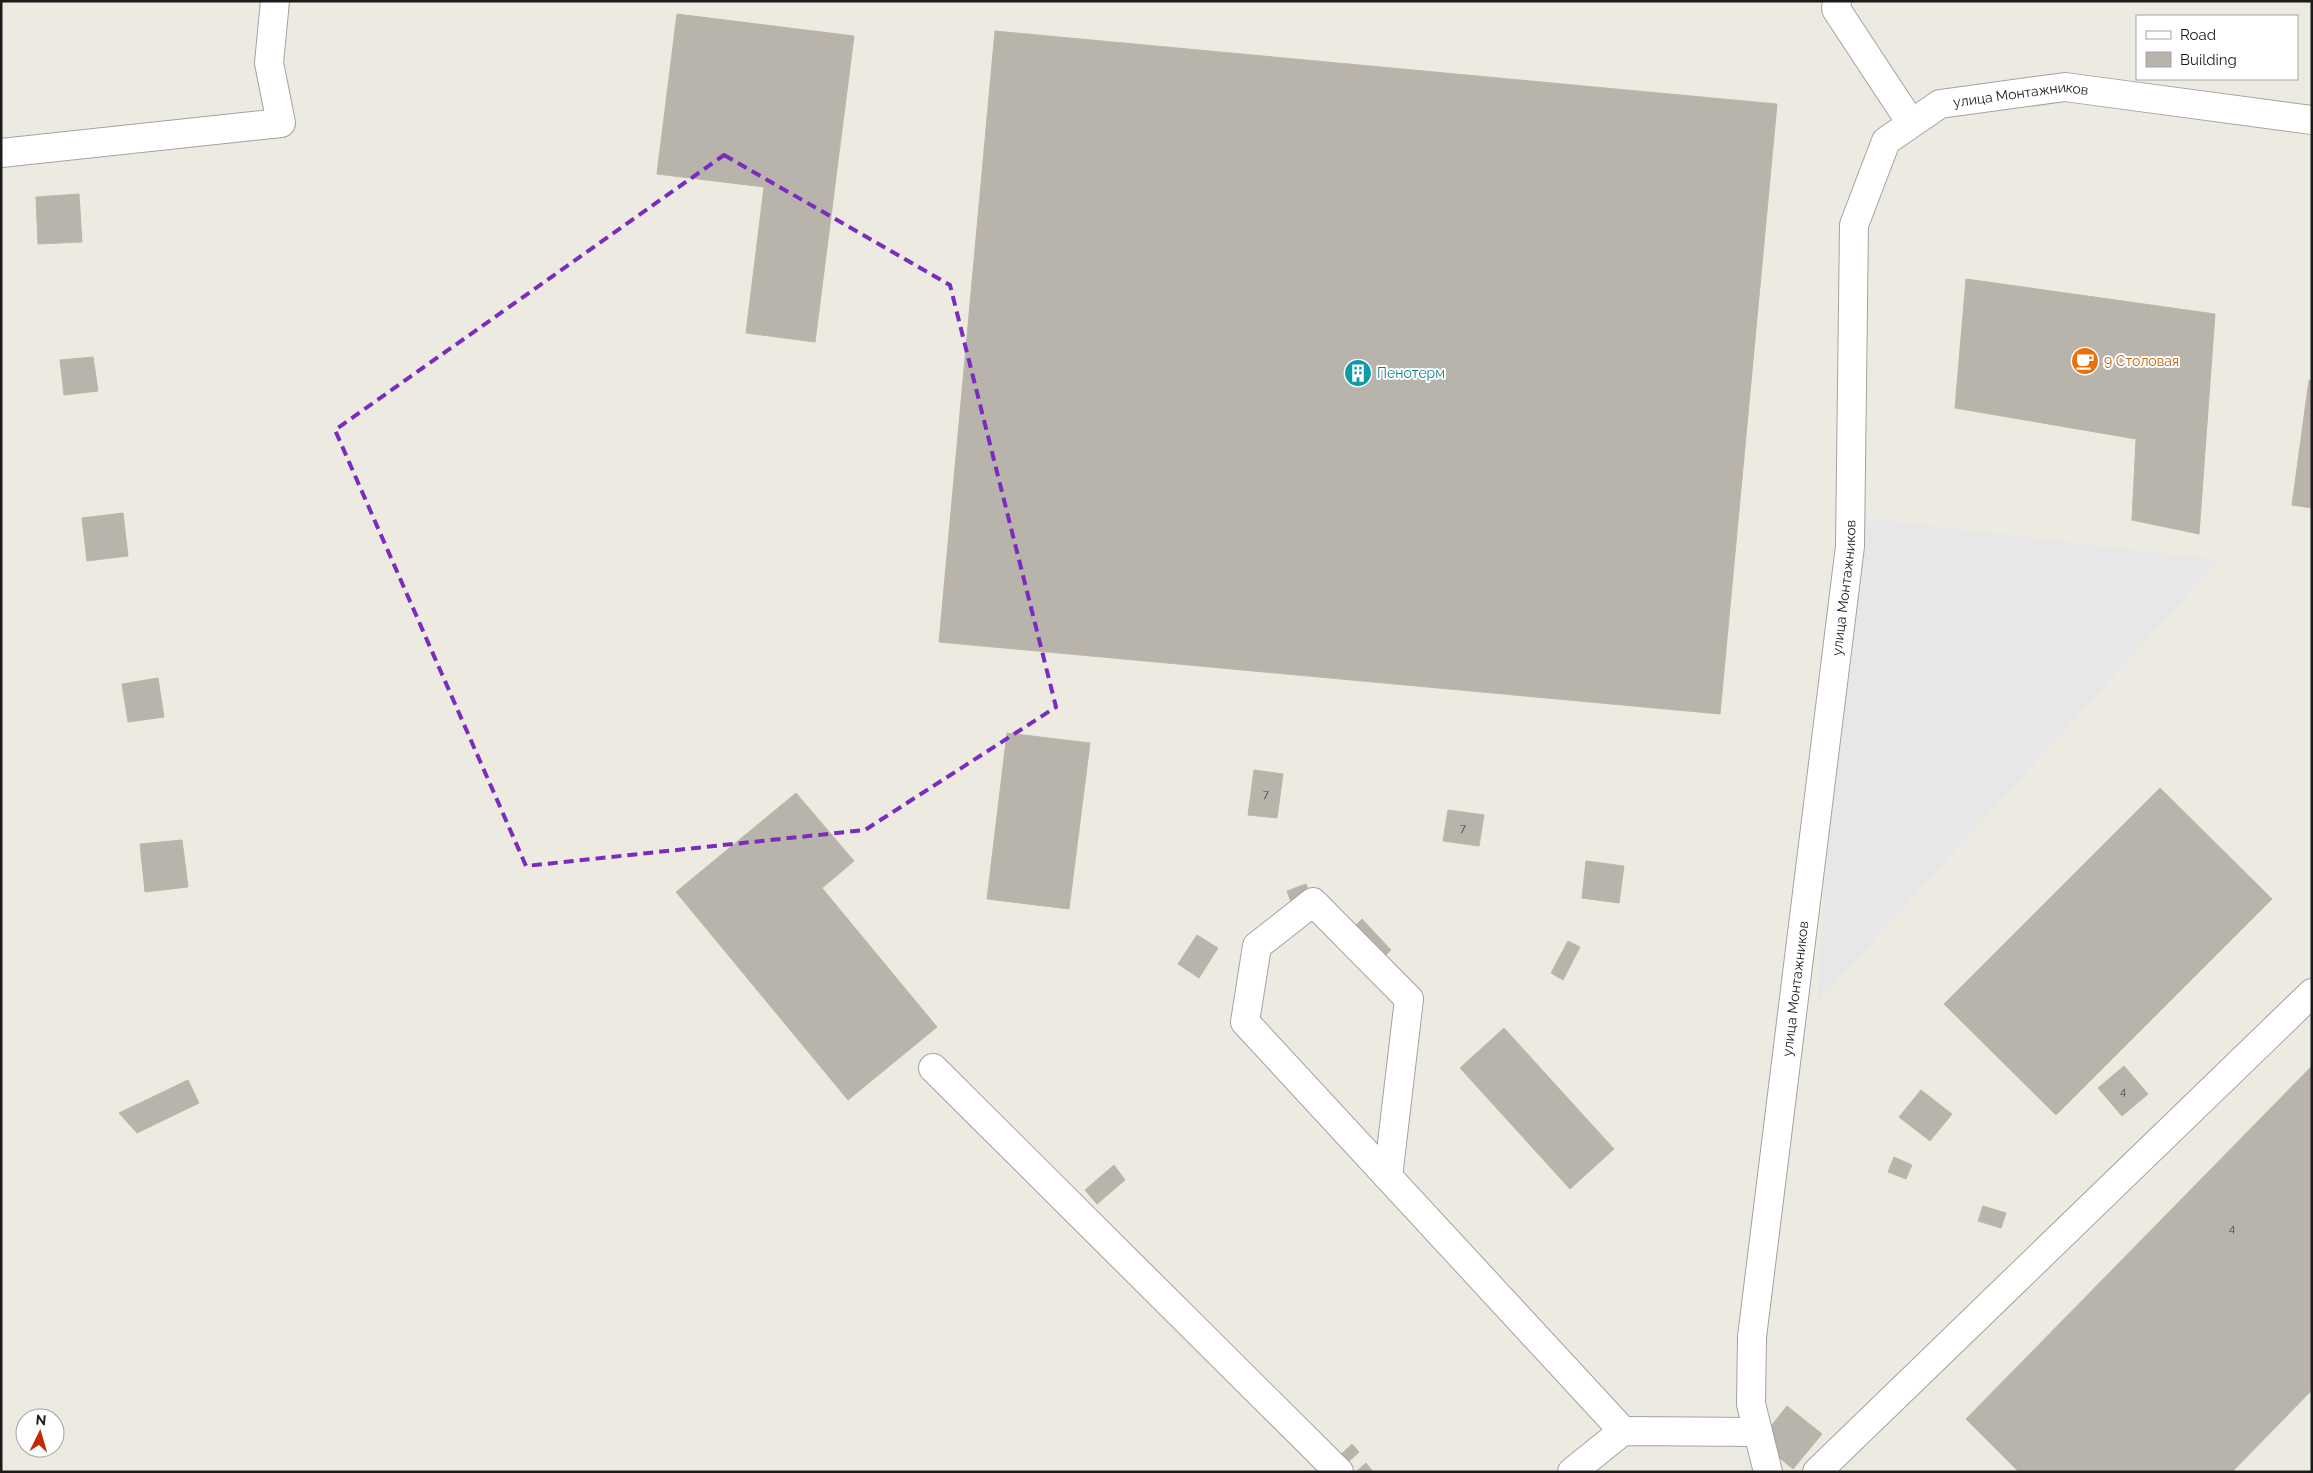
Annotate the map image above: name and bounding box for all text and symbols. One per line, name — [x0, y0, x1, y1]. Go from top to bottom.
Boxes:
legend — [2136, 15, 2298, 80]
text: Road — [2180, 26, 2216, 44]
text: Building — [2180, 51, 2237, 69]
street label: улица Монтажников — [1952, 79, 2089, 110]
cafe icon: 9 Столовая — [2070, 346, 2100, 376]
place label: 9 Столовая — [2104, 353, 2179, 369]
building icon: Пенотерм — [1343, 358, 1373, 388]
place label: Пенотерм — [1377, 365, 1445, 381]
street label: улица Монтажников — [1828, 520, 1858, 657]
house number: 7 — [1263, 788, 1269, 801]
house number: 7 — [1460, 822, 1466, 835]
street label: улица Монтажников — [1779, 920, 1811, 1057]
house number: 4 — [2120, 1085, 2126, 1098]
house number: 4 — [2229, 1222, 2235, 1235]
north arrow — [15, 1408, 65, 1458]
text: N — [35, 1412, 47, 1428]

